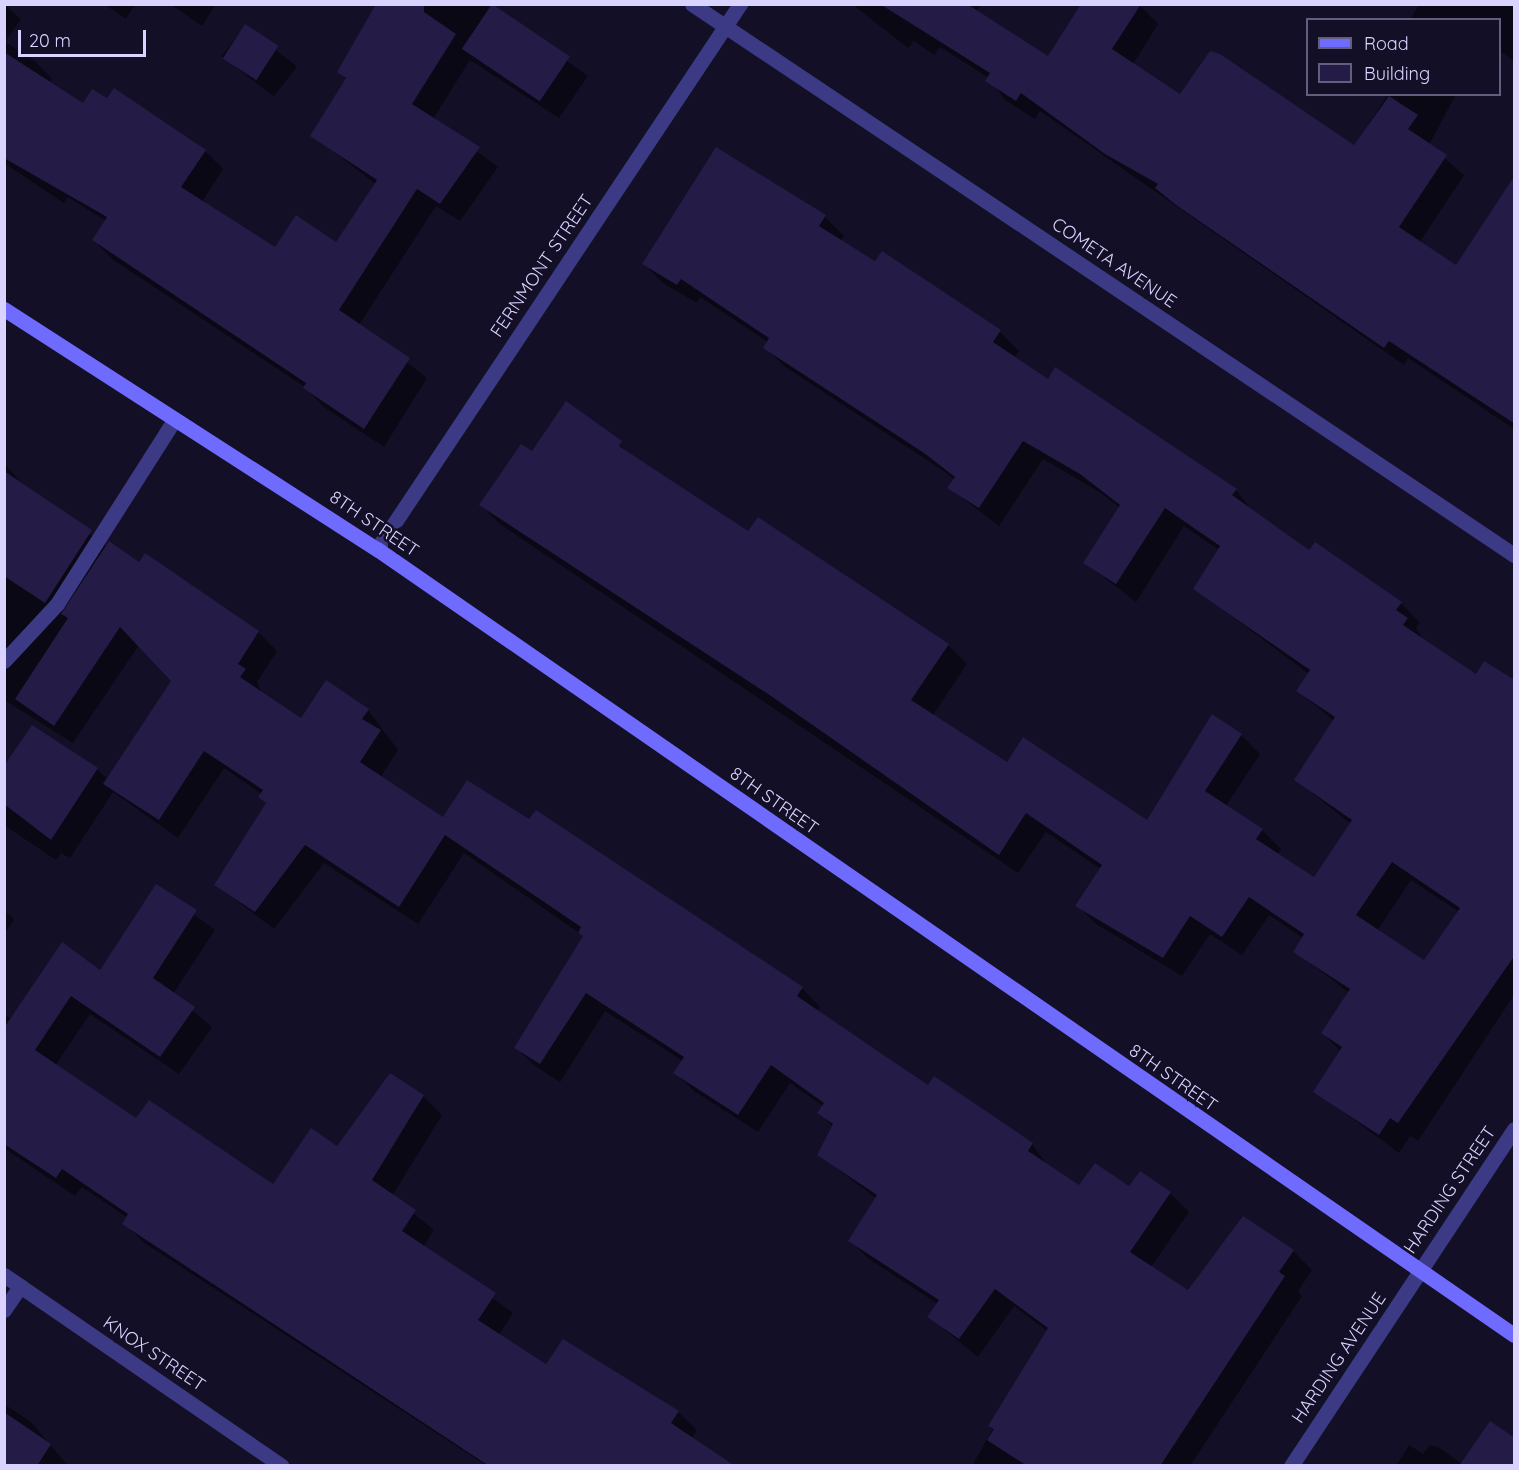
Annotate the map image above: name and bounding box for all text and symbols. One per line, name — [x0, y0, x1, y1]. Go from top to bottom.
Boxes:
scale bar — [21, 18, 148, 56]
legend — [1306, 18, 1501, 96]
text: 20 m — [29, 29, 71, 52]
text: Road — [1364, 32, 1409, 55]
text: Building — [1364, 62, 1430, 85]
street label: FERNMONT STREET — [486, 191, 598, 341]
street label: COMETA AVENUE — [1048, 213, 1180, 313]
street label: 8TH STREET — [325, 486, 423, 562]
street label: 8TH STREET — [726, 763, 822, 839]
street label: 8TH STREET — [1125, 1040, 1221, 1116]
street label: HARDING STREET — [1399, 1122, 1501, 1258]
street label: HARDING AVENUE — [1287, 1289, 1391, 1427]
street label: KNOX STREET — [99, 1312, 209, 1396]

